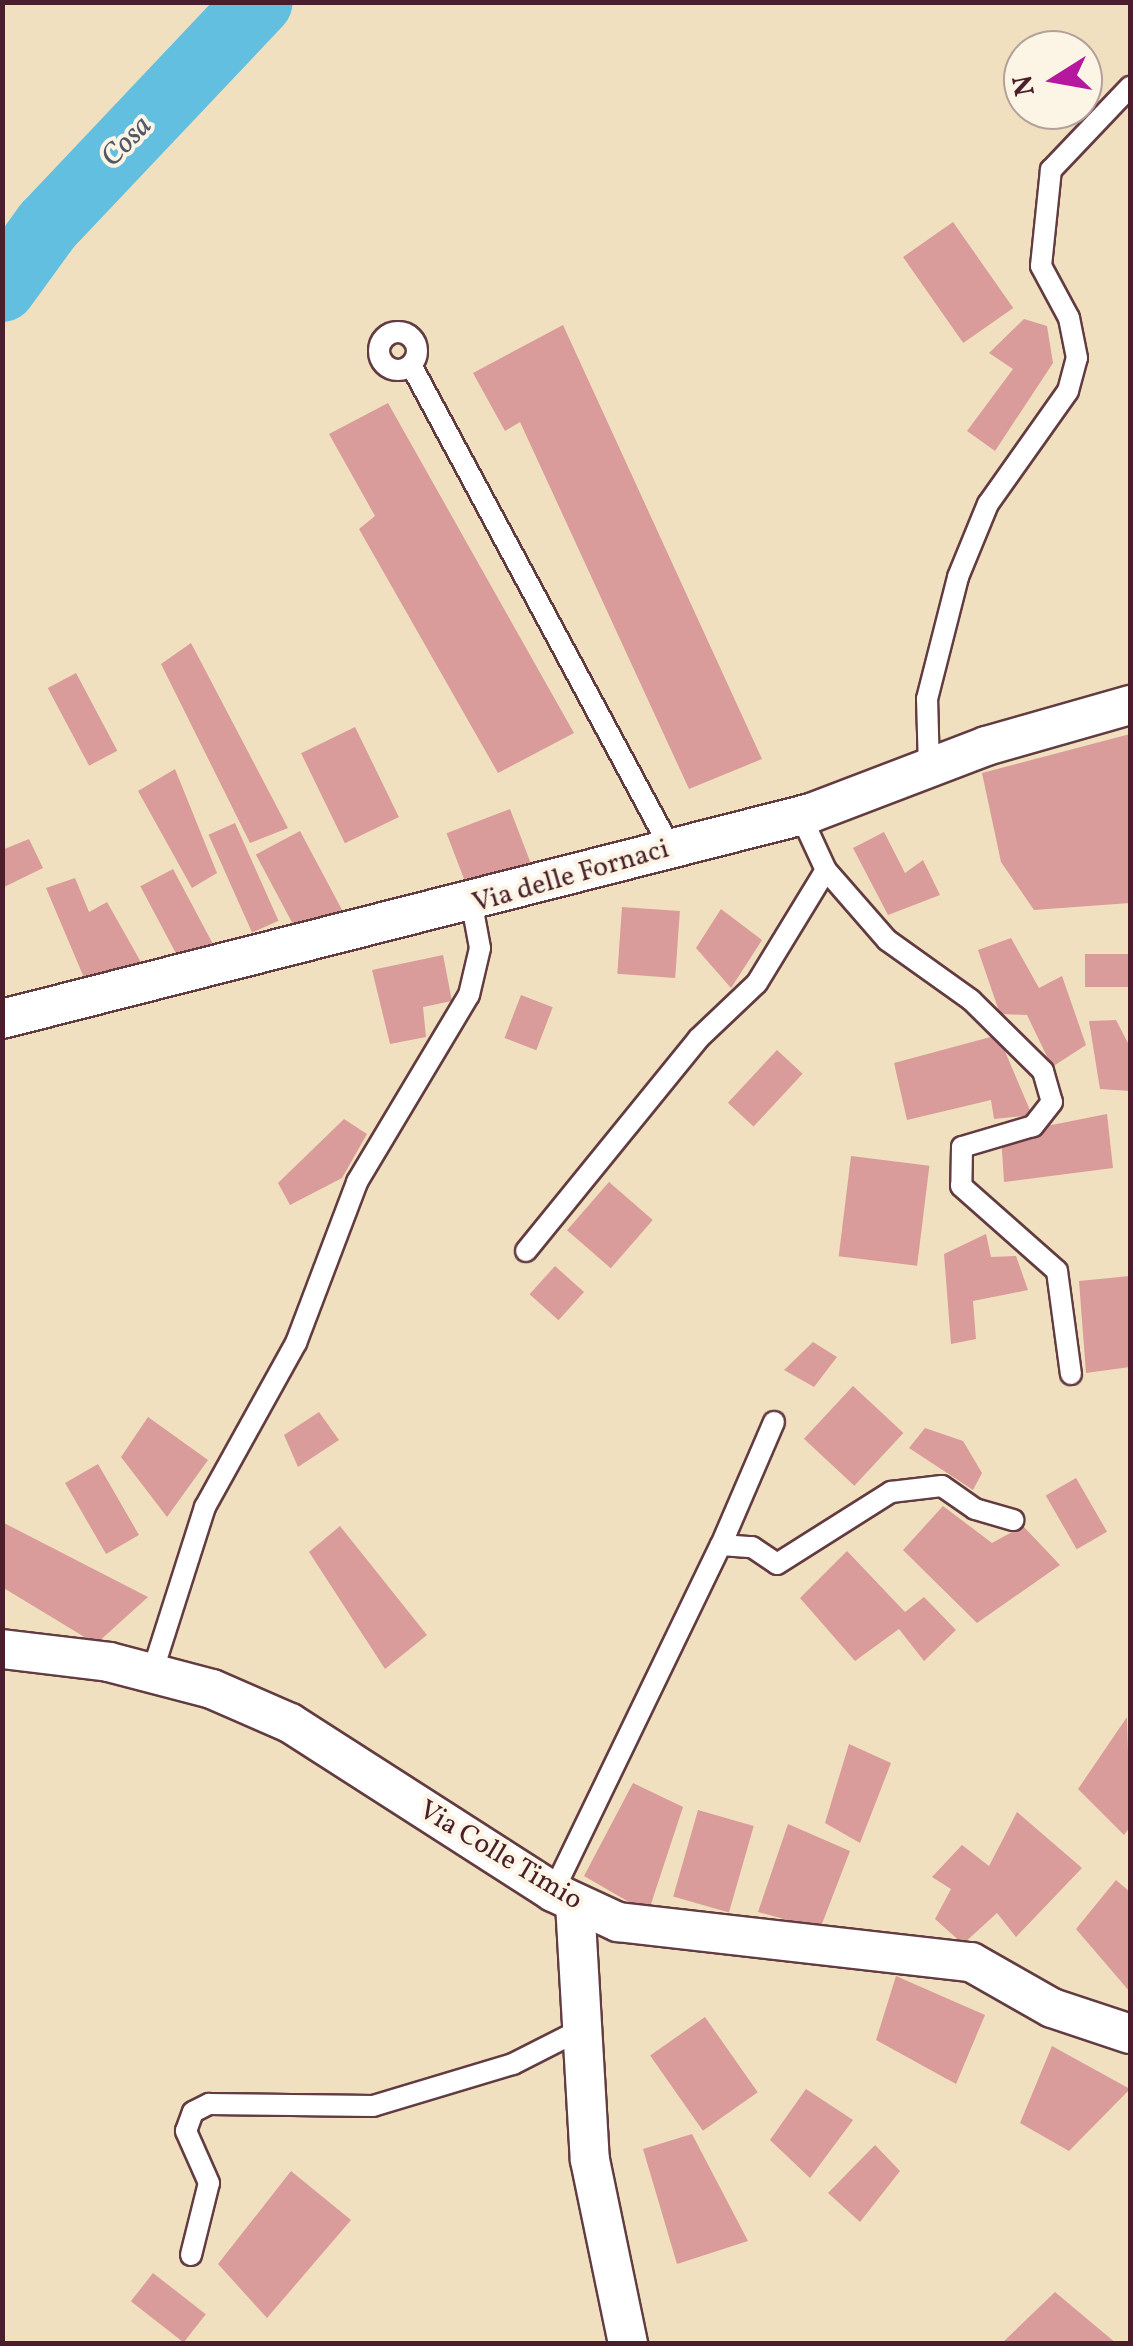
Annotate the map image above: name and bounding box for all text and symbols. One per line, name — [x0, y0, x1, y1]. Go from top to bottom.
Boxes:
north arrow — [1003, 30, 1103, 130]
text: N — [1004, 72, 1046, 99]
water label: Cosa — [94, 109, 160, 175]
street label: Via delle Fornaci — [469, 833, 673, 921]
street label: Via Colle Timio — [412, 1794, 588, 1918]

